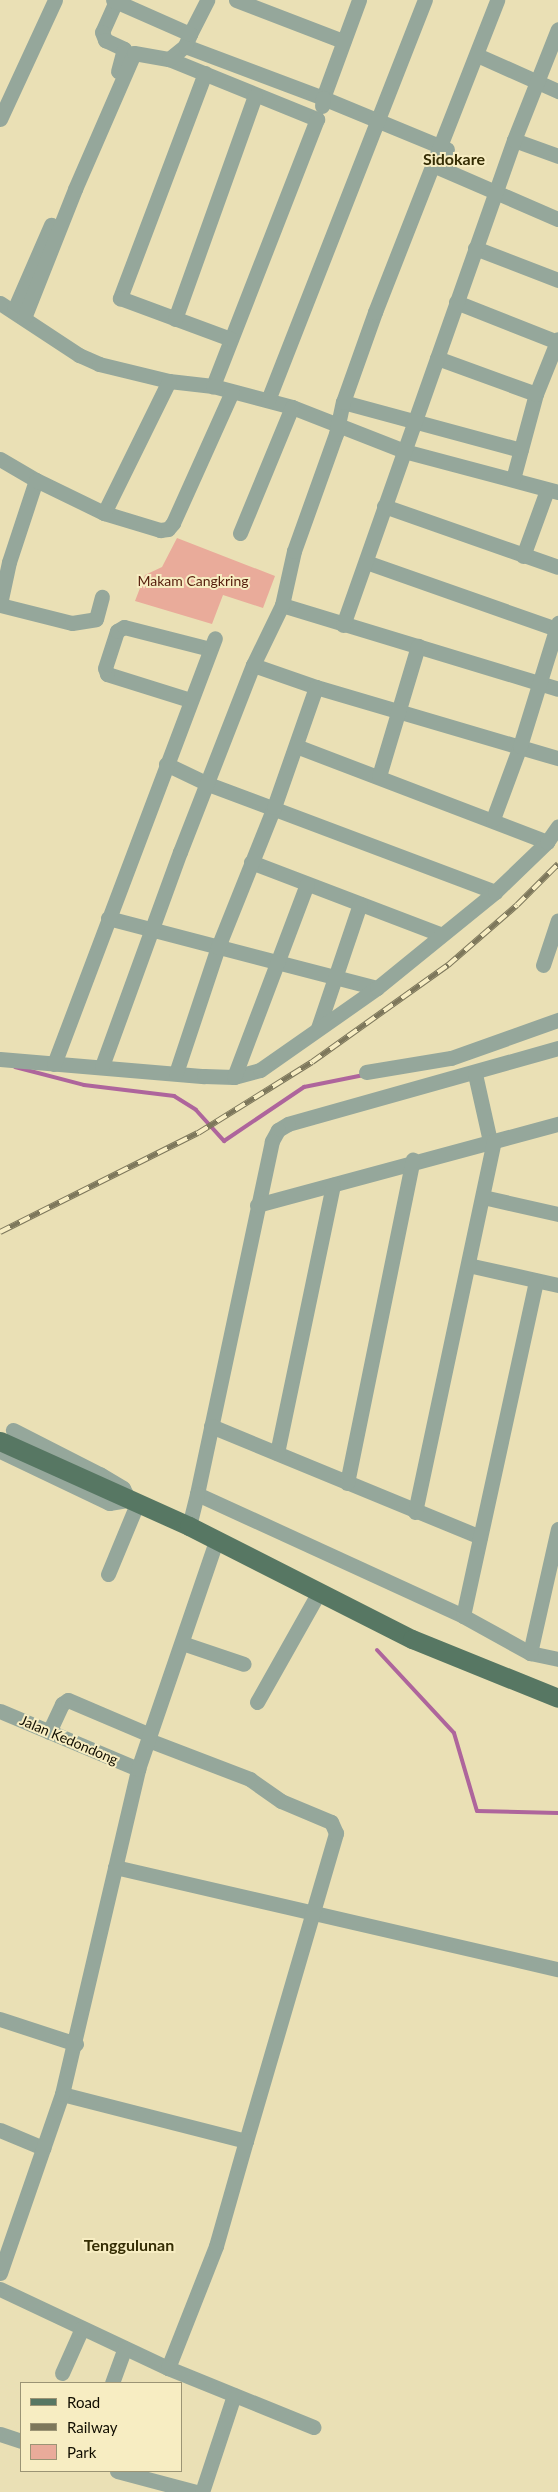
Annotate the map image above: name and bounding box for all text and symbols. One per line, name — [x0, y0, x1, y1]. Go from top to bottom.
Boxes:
district label: Sidokare — [423, 149, 485, 169]
park label: Makam Cangkring — [138, 573, 248, 589]
street label: Jalan Kedondong — [17, 1712, 121, 1768]
district label: Tenggulunan — [84, 2235, 174, 2255]
legend — [20, 2382, 182, 2472]
text: Road — [67, 2393, 100, 2411]
text: Railway — [67, 2418, 118, 2436]
text: Park — [67, 2443, 96, 2461]

